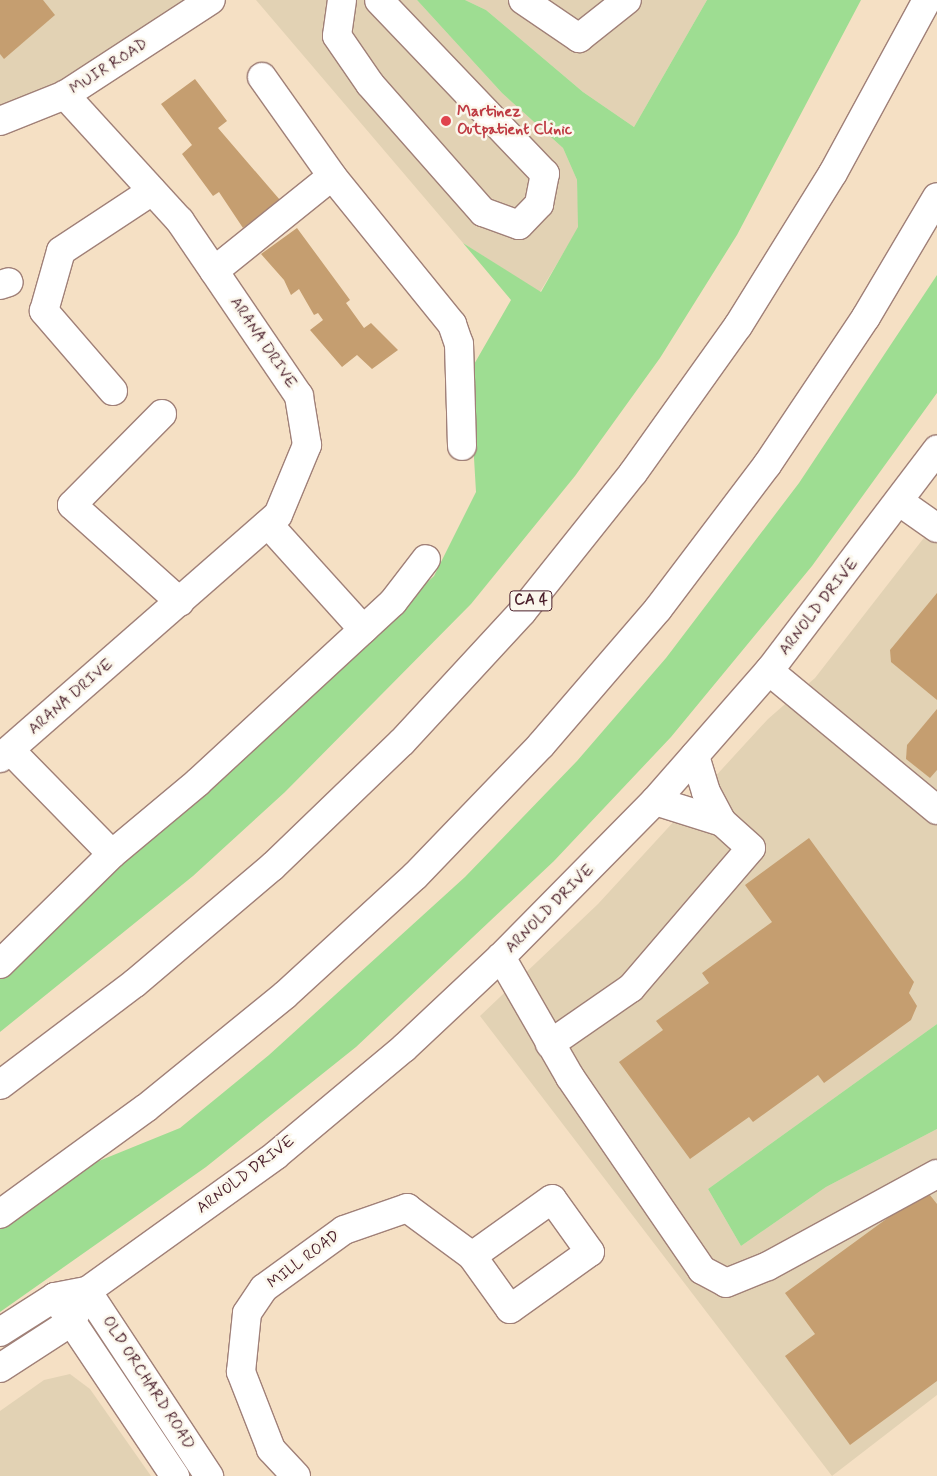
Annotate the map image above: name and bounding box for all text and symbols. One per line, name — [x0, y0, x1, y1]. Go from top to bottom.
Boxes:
street label: MUIR ROAD — [67, 35, 151, 99]
place label: Martinez Outpatient Clinic — [457, 102, 573, 140]
marker: Martinez Outpatient Clinic — [439, 114, 453, 128]
street label: ARANA DRIVE — [225, 293, 301, 393]
street label: ARNOLD DRIVE — [775, 555, 863, 659]
road number: CA 4 — [508, 588, 554, 614]
street label: ARANA DRIVE — [24, 655, 118, 739]
street label: ARNOLD DRIVE — [501, 860, 599, 958]
street label: ARNOLD DRIVE — [193, 1132, 299, 1218]
street label: MILL ROAD — [264, 1227, 344, 1293]
street label: OLD ORCHARD ROAD — [99, 1315, 197, 1451]

